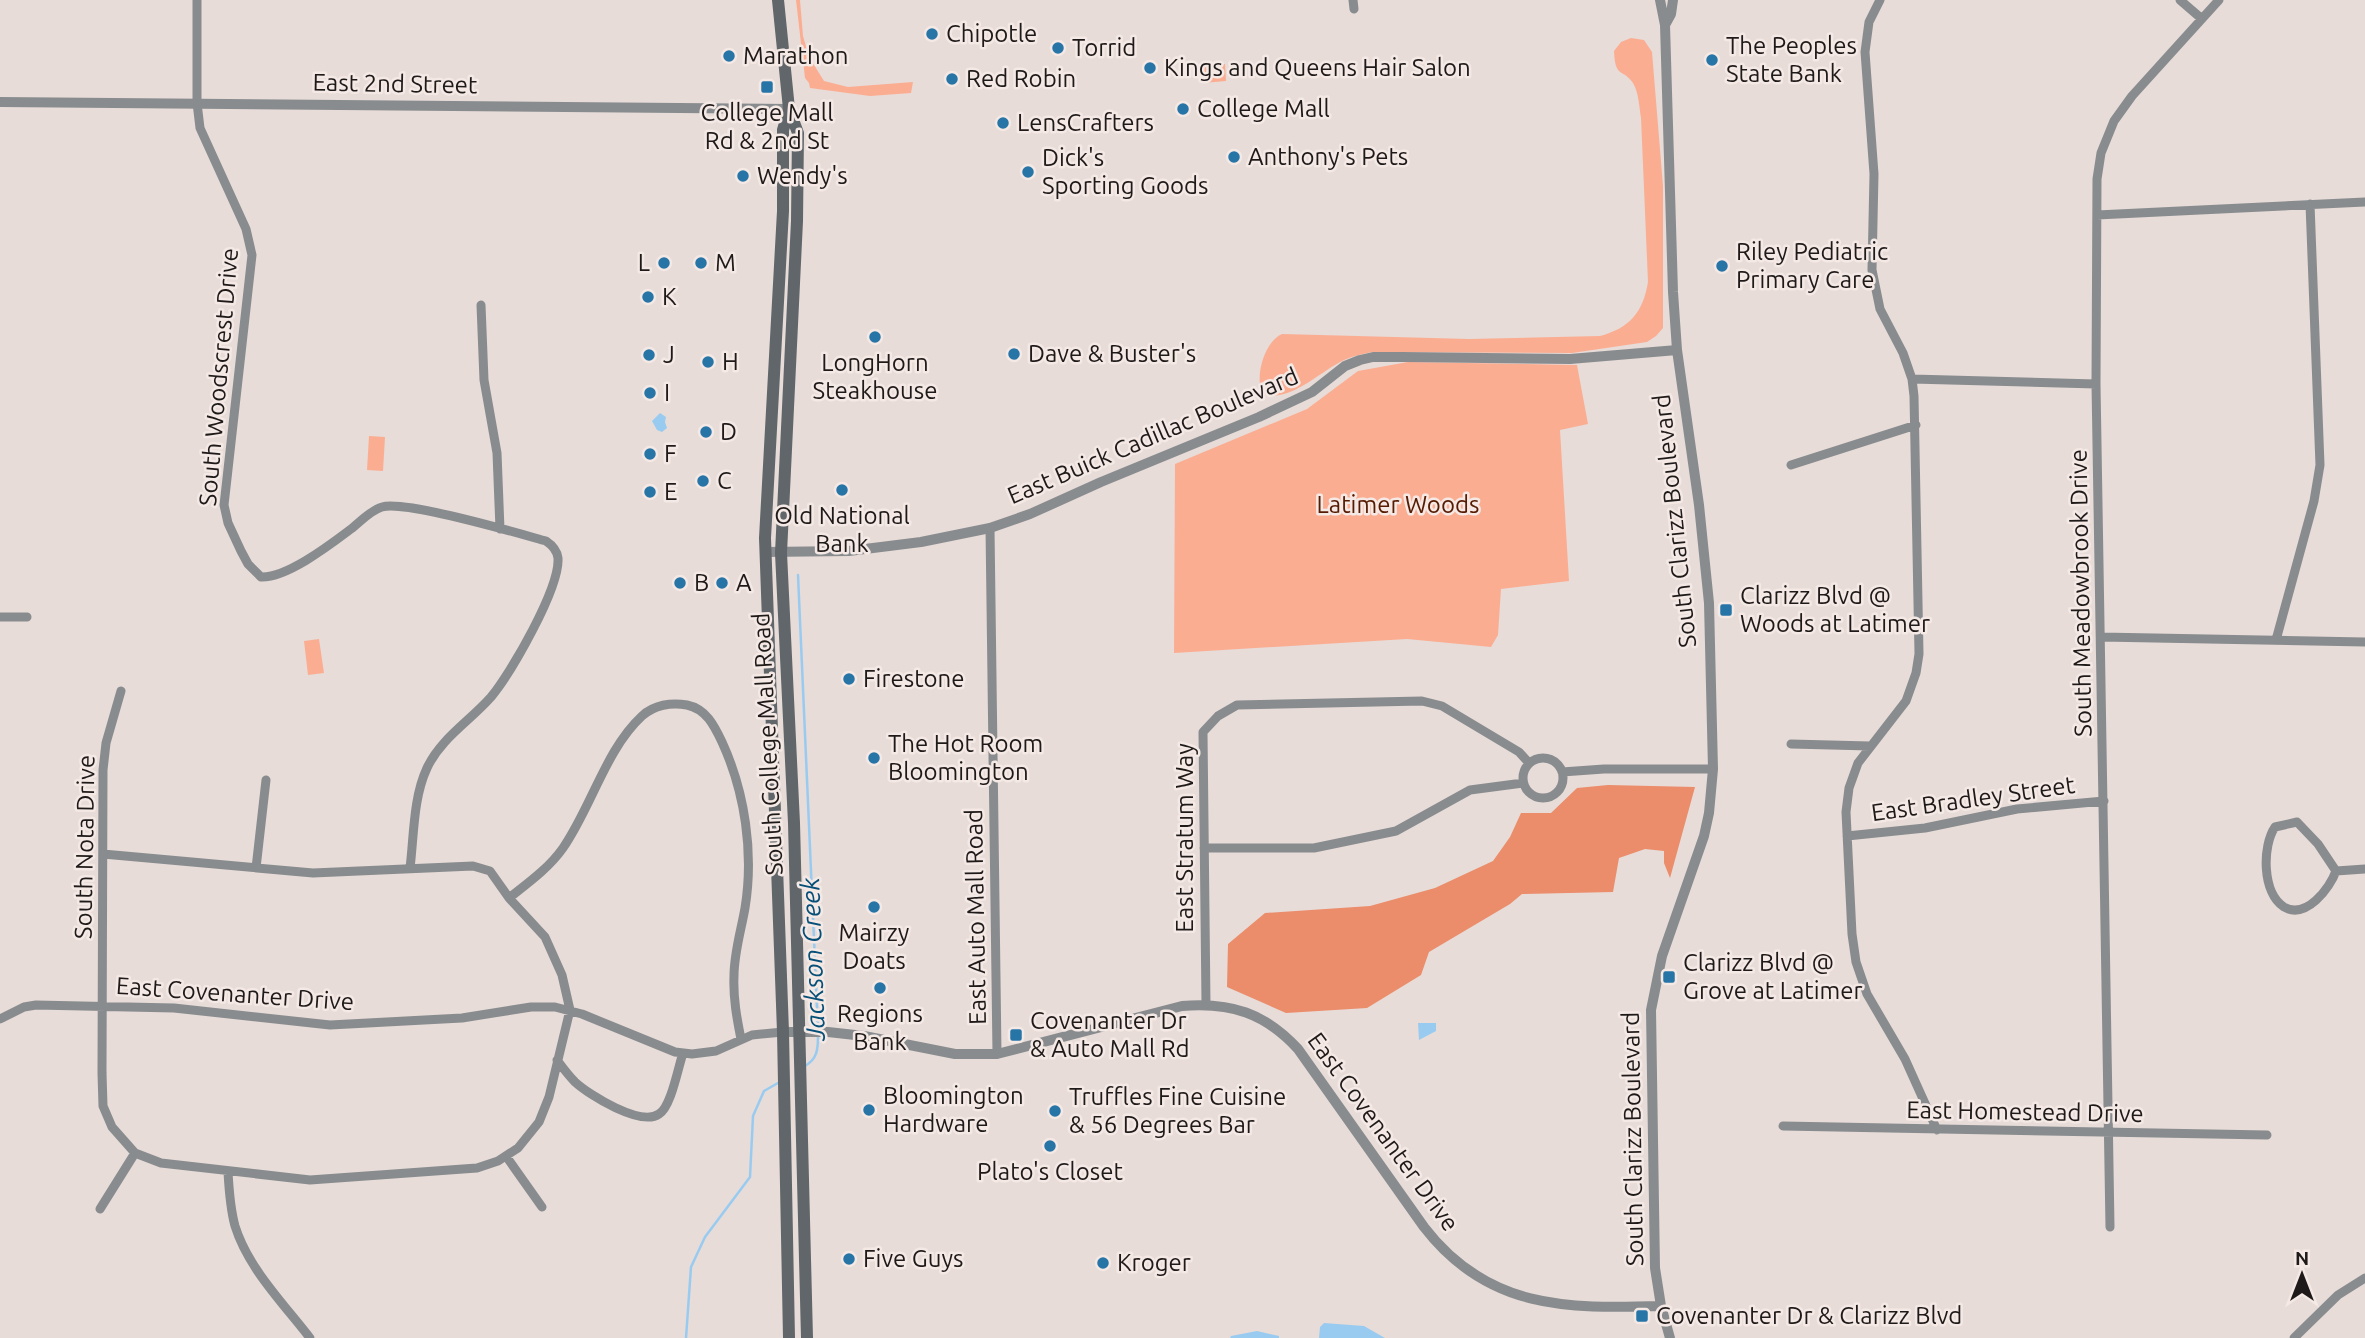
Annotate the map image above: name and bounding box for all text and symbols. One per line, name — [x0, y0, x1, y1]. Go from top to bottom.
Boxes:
place label: Chipotle — [946, 20, 1037, 47]
marker: Chipotle — [924, 26, 940, 42]
place label: The Peoples State Bank — [1726, 32, 1857, 87]
place label: Torrid — [1072, 34, 1136, 61]
marker: Torrid — [1050, 40, 1066, 56]
place label: Marathon — [743, 42, 848, 69]
marker: Marathon — [721, 48, 737, 64]
marker: The Peoples State Bank — [1704, 52, 1720, 68]
place label: Kings and Queens Hair Salon — [1164, 54, 1471, 81]
marker: Kings and Queens Hair Salon — [1142, 60, 1158, 76]
place label: Red Robin — [966, 65, 1076, 92]
street label: East 2nd Street — [312, 69, 478, 98]
marker: Red Robin — [944, 71, 960, 87]
marker: College Mall Rd & 2nd St — [759, 79, 775, 95]
place label: College Mall — [1197, 95, 1330, 122]
place label: College Mall Rd & 2nd St — [701, 99, 833, 154]
marker: College Mall — [1175, 101, 1191, 117]
place label: LensCrafters — [1017, 109, 1154, 136]
marker: LensCrafters — [995, 115, 1011, 131]
place label: Anthony's Pets — [1248, 143, 1408, 170]
place label: Dick's Sporting Goods — [1042, 144, 1208, 199]
marker: Anthony's Pets — [1226, 149, 1242, 165]
place label: Wendy's — [757, 162, 848, 189]
marker: Dick's Sporting Goods — [1020, 164, 1036, 180]
marker: Wendy's — [735, 168, 751, 184]
place label: Riley Pediatric Primary Care — [1736, 238, 1888, 293]
street label: South Woodscrest Drive — [194, 247, 243, 507]
place label: L — [638, 249, 650, 276]
place label: M — [715, 249, 736, 276]
marker: L — [656, 255, 672, 271]
marker: M — [693, 255, 709, 271]
marker: Riley Pediatric Primary Care — [1714, 258, 1730, 274]
place label: K — [662, 283, 677, 310]
marker: K — [640, 289, 656, 305]
marker: LongHorn Steakhouse — [867, 329, 883, 345]
place label: Dave & Buster's — [1028, 340, 1196, 367]
place label: J — [663, 341, 675, 368]
marker: Dave & Buster's — [1006, 346, 1022, 362]
marker: J — [641, 347, 657, 363]
place label: H — [722, 348, 739, 375]
place label: LongHorn Steakhouse — [813, 349, 937, 404]
marker: H — [700, 354, 716, 370]
street label: East Buick Cadillac Boulevard — [1004, 362, 1302, 509]
place label: I — [664, 379, 670, 406]
marker: I — [642, 385, 658, 401]
street label: South Clarizz Boulevard — [1648, 393, 1701, 649]
place label: D — [720, 418, 737, 445]
marker: D — [698, 424, 714, 440]
place label: F — [664, 440, 677, 467]
marker: F — [642, 446, 658, 462]
street label: South Meadowbrook Drive — [2064, 449, 2097, 737]
place label: C — [717, 467, 732, 494]
marker: C — [695, 473, 711, 489]
place label: E — [664, 478, 677, 505]
marker: Old National Bank — [834, 482, 850, 498]
marker: E — [642, 484, 658, 500]
park label: Latimer Woods — [1317, 491, 1479, 518]
place label: Old National Bank — [774, 502, 910, 557]
place label: B — [694, 569, 709, 596]
place label: A — [736, 569, 752, 596]
marker: B — [672, 575, 688, 591]
marker: A — [714, 575, 730, 591]
place label: Clarizz Blvd @ Woods at Latimer — [1740, 582, 1930, 637]
marker: Clarizz Blvd @ Woods at Latimer — [1718, 602, 1734, 618]
street label: South College Mall Road — [747, 612, 788, 876]
place label: Firestone — [863, 665, 965, 692]
marker: Firestone — [841, 671, 857, 687]
place label: The Hot Room Bloomington — [888, 730, 1043, 785]
street label: East Stratum Way — [1171, 743, 1198, 933]
marker: The Hot Room Bloomington — [866, 750, 882, 766]
street label: South Nota Drive — [69, 755, 100, 939]
street label: East Bradley Street — [1869, 771, 2077, 826]
street label: East Auto Mall Road — [960, 809, 991, 1025]
water label: Jackson Creek — [795, 876, 830, 1043]
marker: Mairzy Doats — [866, 899, 882, 915]
place label: Mairzy Doats — [839, 919, 910, 974]
place label: Clarizz Blvd @ Grove at Latimer — [1683, 949, 1863, 1004]
marker: Clarizz Blvd @ Grove at Latimer — [1661, 969, 1677, 985]
street label: East Covenanter Drive — [115, 972, 355, 1015]
marker: Regions Bank — [872, 980, 888, 996]
place label: Regions Bank — [837, 1000, 923, 1055]
place label: Covenanter Dr & Auto Mall Rd — [1030, 1007, 1190, 1062]
street label: South Clarizz Boulevard — [1617, 1012, 1648, 1266]
marker: Covenanter Dr & Auto Mall Rd — [1008, 1027, 1024, 1043]
street label: East Covenanter Drive — [1302, 1027, 1464, 1236]
place label: Bloomington Hardware — [883, 1082, 1024, 1137]
place label: Truffles Fine Cuisine & 56 Degrees Bar — [1069, 1083, 1286, 1138]
street label: East Homestead Drive — [1906, 1096, 2144, 1127]
marker: Bloomington Hardware — [861, 1102, 877, 1118]
marker: Truffles Fine Cuisine & 56 Degrees Bar — [1047, 1103, 1063, 1119]
marker: Plato's Closet — [1042, 1138, 1058, 1154]
place label: Plato's Closet — [977, 1158, 1123, 1185]
north arrow — [2267, 1240, 2337, 1310]
place label: Five Guys — [863, 1245, 963, 1272]
text: N — [2295, 1247, 2309, 1269]
place label: Kroger — [1117, 1249, 1191, 1276]
marker: Five Guys — [841, 1251, 857, 1267]
marker: Kroger — [1095, 1255, 1111, 1271]
place label: Covenanter Dr & Clarizz Blvd — [1656, 1302, 1962, 1329]
marker: Covenanter Dr & Clarizz Blvd — [1634, 1308, 1650, 1324]

